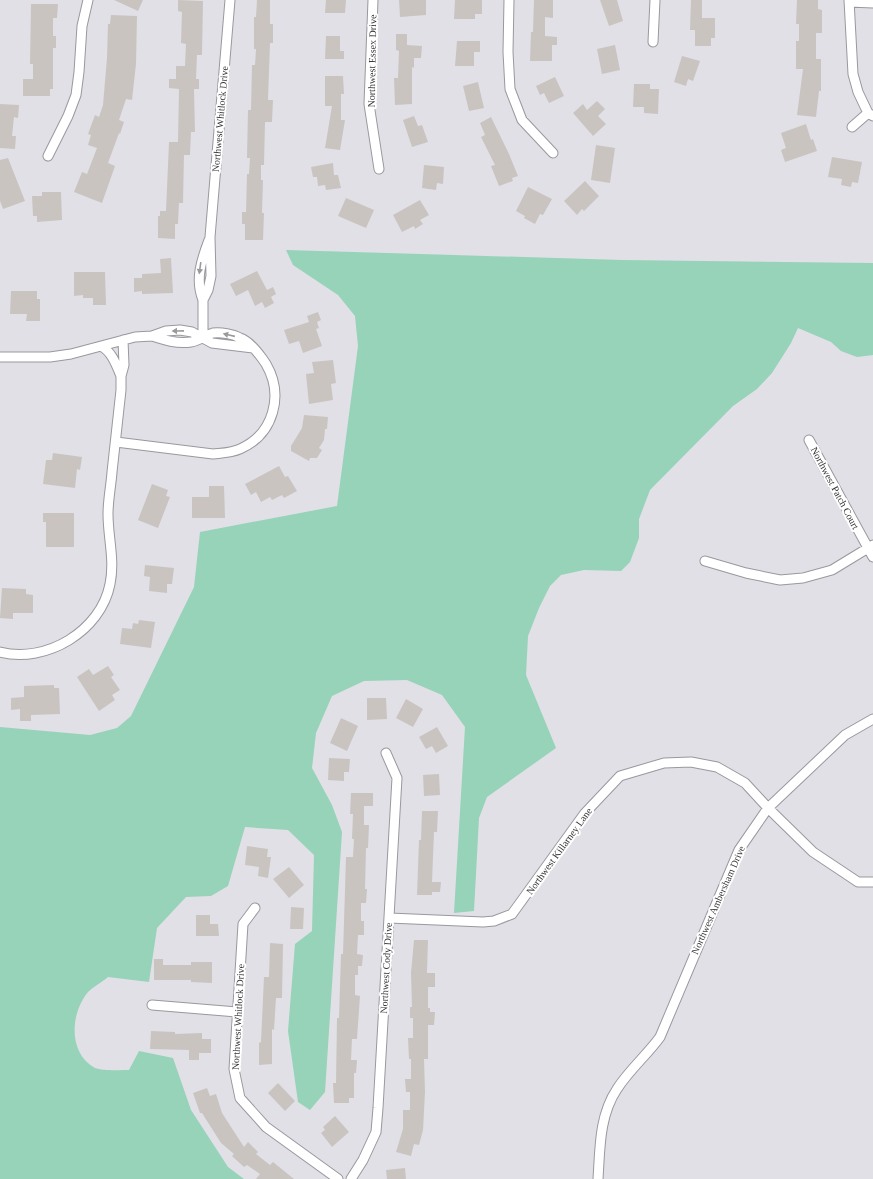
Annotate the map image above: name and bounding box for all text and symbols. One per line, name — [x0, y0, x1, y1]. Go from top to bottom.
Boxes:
street label: Northwest Essex Drive — [366, 14, 378, 107]
street label: Northwest Whitlock Drive — [210, 65, 230, 173]
one-way arrow — [197, 262, 203, 274]
one-way arrow — [172, 327, 184, 334]
one-way arrow — [223, 331, 235, 337]
street label: Northwest Patch Court — [809, 445, 861, 531]
street label: Northwest Killarney Lane — [524, 805, 594, 896]
street label: Northwest Ambersham Drive — [689, 843, 747, 956]
street label: Northwest Cody Drive — [378, 922, 394, 1014]
street label: Northwest Whitlock Drive — [230, 963, 246, 1070]

